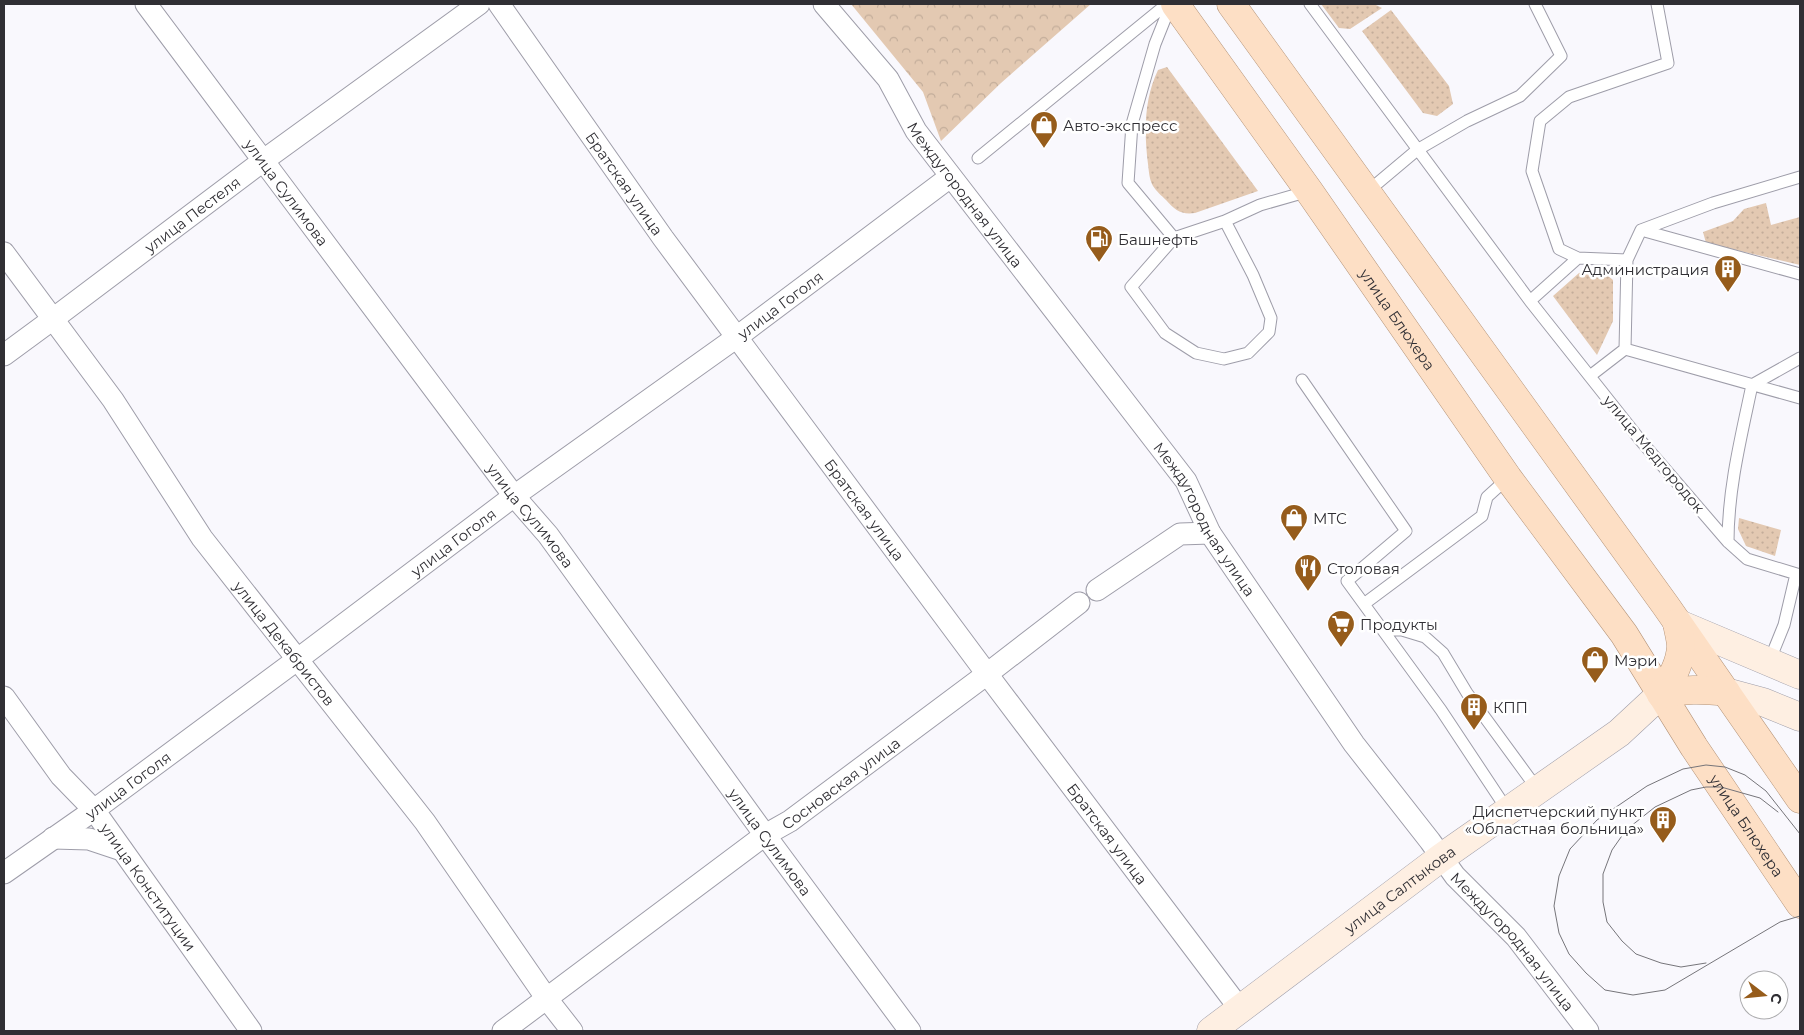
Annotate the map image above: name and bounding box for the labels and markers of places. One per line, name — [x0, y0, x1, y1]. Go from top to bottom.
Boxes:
shop icon: Авто-экспресс — [1029, 110, 1059, 149]
place label: Авто-экспресс — [1063, 116, 1177, 135]
fuel station icon: Башнефть — [1084, 224, 1114, 263]
place label: Башнефть — [1118, 230, 1198, 249]
building icon: Администрация — [1713, 254, 1743, 293]
place label: Администрация — [1581, 260, 1709, 279]
shop icon: МТС — [1279, 503, 1309, 542]
place label: МТС — [1313, 509, 1347, 528]
restaurant icon: Столовая — [1293, 553, 1323, 592]
place label: Столовая — [1327, 559, 1400, 578]
supermarket icon: Продукты — [1326, 609, 1356, 648]
place label: Продукты — [1360, 615, 1438, 634]
shop icon: Мэри — [1580, 645, 1610, 684]
place label: Мэри — [1614, 651, 1658, 670]
building icon: КПП — [1459, 692, 1489, 731]
place label: КПП — [1493, 698, 1528, 717]
place label: Диспетчерский пункт «Областная больница» — [1465, 802, 1645, 838]
building icon: Диспетчерский пункт «Областная больница» — [1648, 805, 1678, 844]

